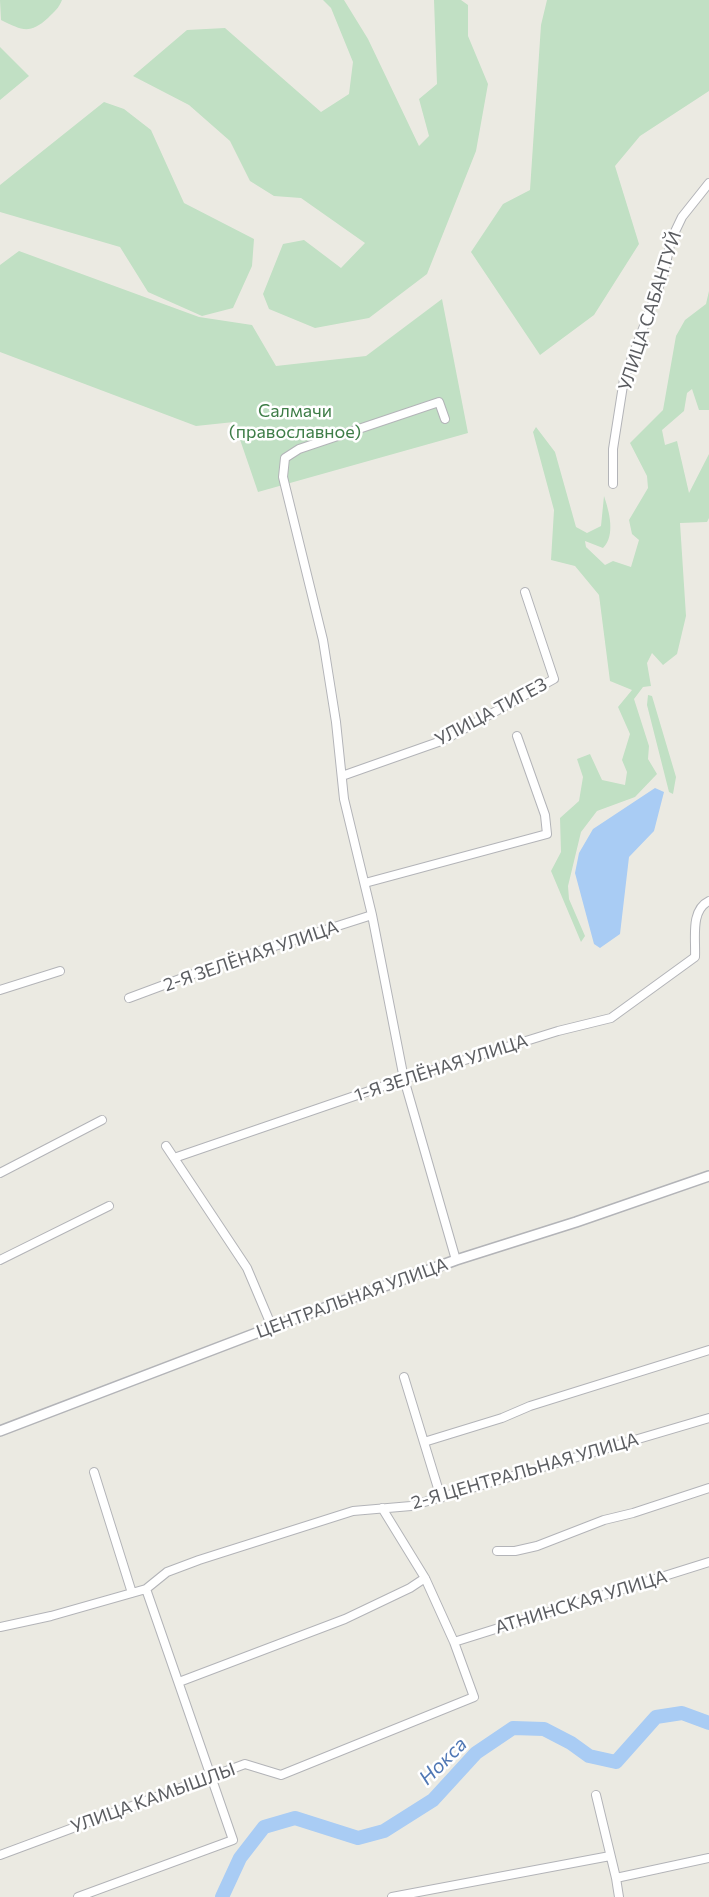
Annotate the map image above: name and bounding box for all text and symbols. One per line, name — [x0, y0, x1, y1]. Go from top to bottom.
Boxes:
street label: УЛИЦА САБАНТУЙ — [614, 229, 686, 393]
park label: Салмачи (православное) — [229, 400, 361, 442]
street label: УЛИЦА ТИГЕЗ — [431, 673, 551, 751]
street label: 2-Я ЗЕЛЁНАЯ УЛИЦА — [161, 916, 341, 996]
street label: 1-Я ЗЕЛЁНАЯ УЛИЦА — [352, 1030, 530, 1106]
street label: ЦЕНТРАЛЬНАЯ УЛИЦА — [253, 1253, 451, 1343]
street label: 2-Я ЦЕНТРАЛЬНАЯ УЛИЦА — [409, 1428, 641, 1514]
street label: АТНИНСКАЯ УЛИЦА — [492, 1566, 670, 1638]
water label: Нокса — [414, 1732, 472, 1790]
street label: УЛИЦА КАМЫШЛЫ — [68, 1758, 238, 1838]

